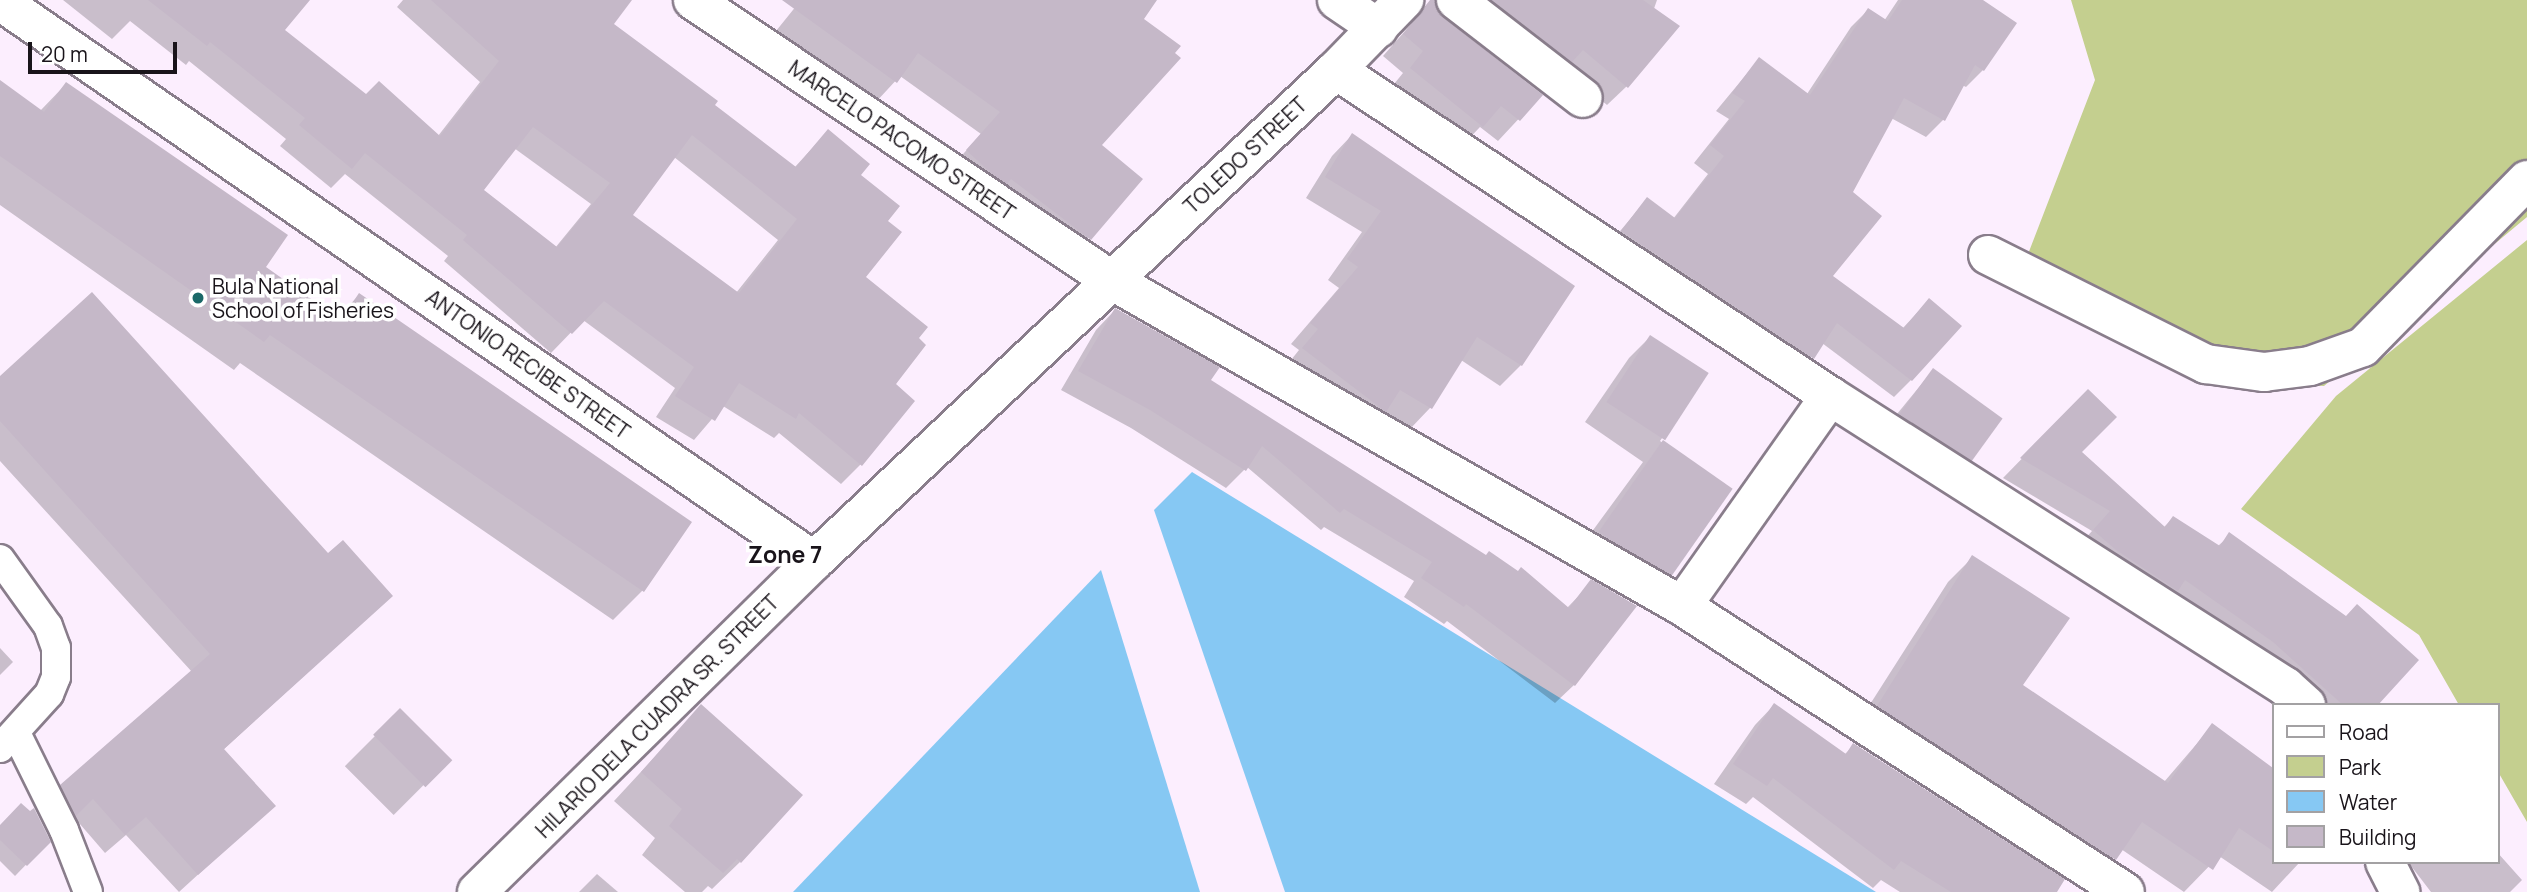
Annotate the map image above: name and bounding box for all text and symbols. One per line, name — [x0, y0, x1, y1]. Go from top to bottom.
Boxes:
scale bar — [32, 28, 180, 72]
text: 20 m — [41, 40, 88, 68]
street label: MARCELO PACOMO STREET — [784, 55, 1020, 225]
street label: TOLEDO STREET — [1178, 92, 1312, 218]
place label: Bula National School of Fisheries — [212, 273, 394, 323]
street label: ANTONIO RECIBE STREET — [421, 284, 635, 444]
marker: Bula National School of Fisheries — [190, 290, 206, 306]
district label: Zone 7 — [748, 540, 822, 568]
street label: HILARIO DELA CUADRA SR. STREET — [530, 589, 784, 843]
legend — [2272, 703, 2499, 864]
text: Road — [2339, 718, 2389, 746]
text: Park — [2339, 753, 2381, 781]
text: Water — [2339, 788, 2397, 816]
text: Building — [2339, 823, 2416, 851]

